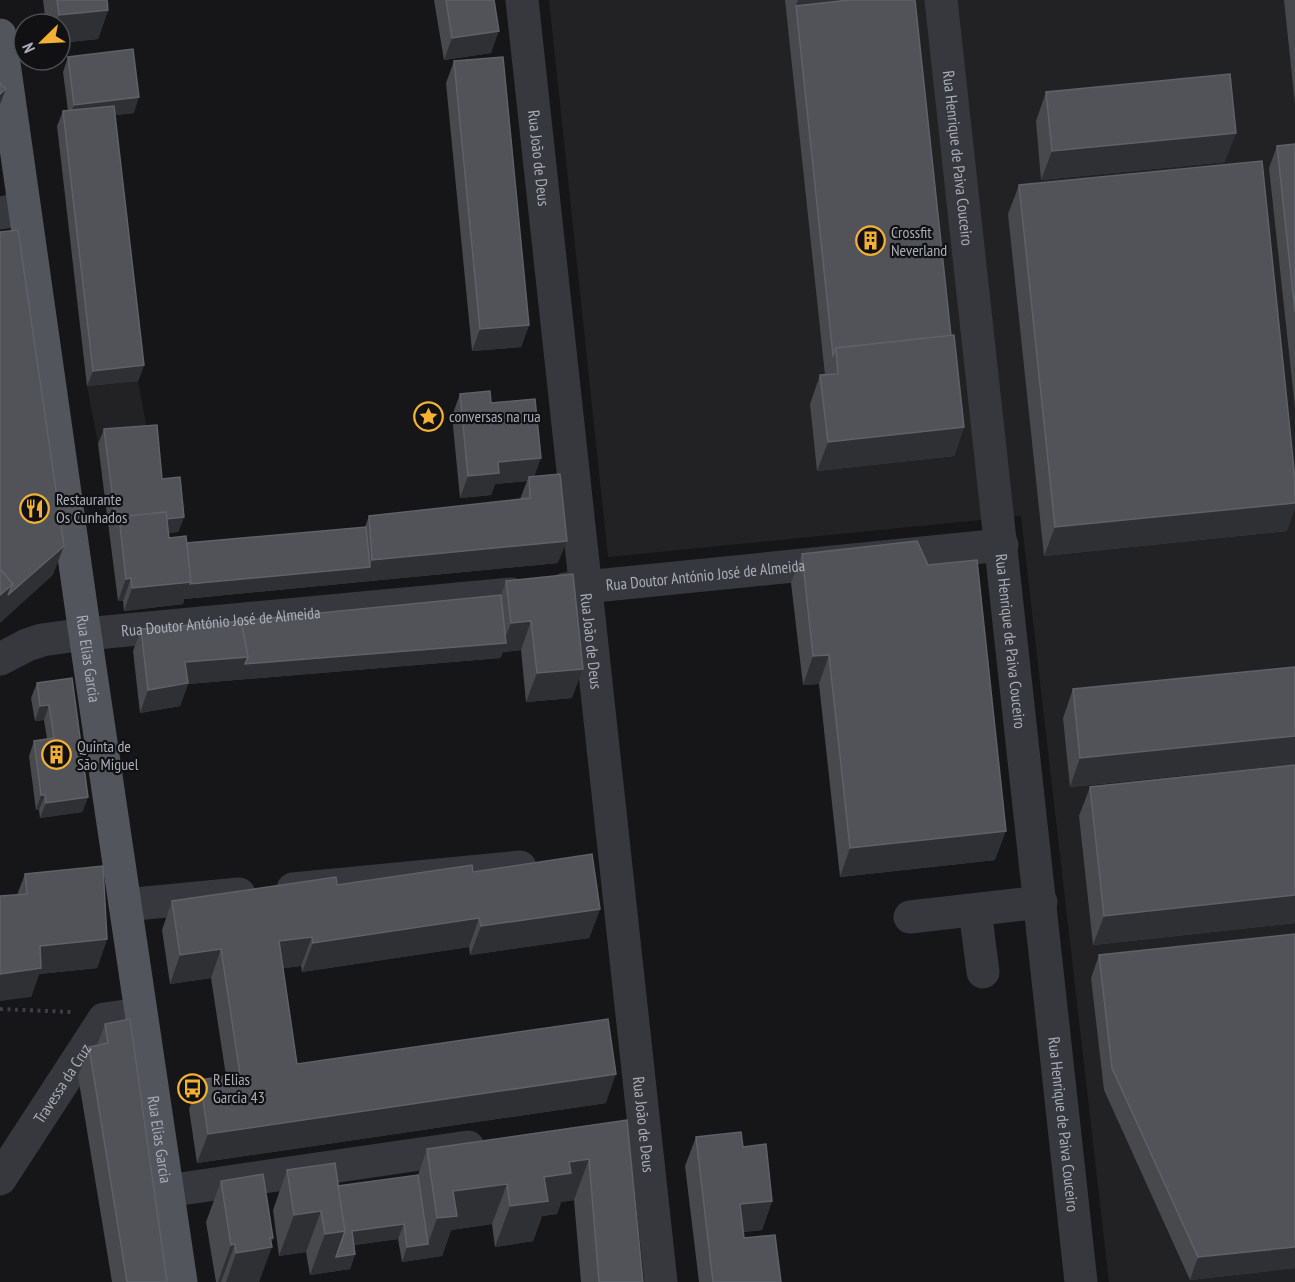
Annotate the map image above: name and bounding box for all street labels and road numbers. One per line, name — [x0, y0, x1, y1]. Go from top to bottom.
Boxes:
street label: Rua Henrique de Paiva Couceiro — [939, 70, 978, 247]
street label: Rua João de Deus — [524, 109, 554, 207]
street label: Rua Henrique de Paiva Couceiro — [992, 553, 1031, 730]
street label: Rua Doutor António José de Almeida — [605, 555, 806, 595]
street label: Rua João de Deus — [576, 592, 607, 690]
street label: Rua Doutor António José de Almeida — [120, 602, 321, 641]
street label: Rua Elias Garcia — [72, 614, 105, 704]
street label: Rua Henrique de Paiva Couceiro — [1044, 1036, 1083, 1213]
street label: Travessa da Cruz — [29, 1040, 95, 1127]
street label: Rua João de Deus — [629, 1075, 659, 1173]
street label: Rua Elias Garcia — [144, 1094, 176, 1184]

